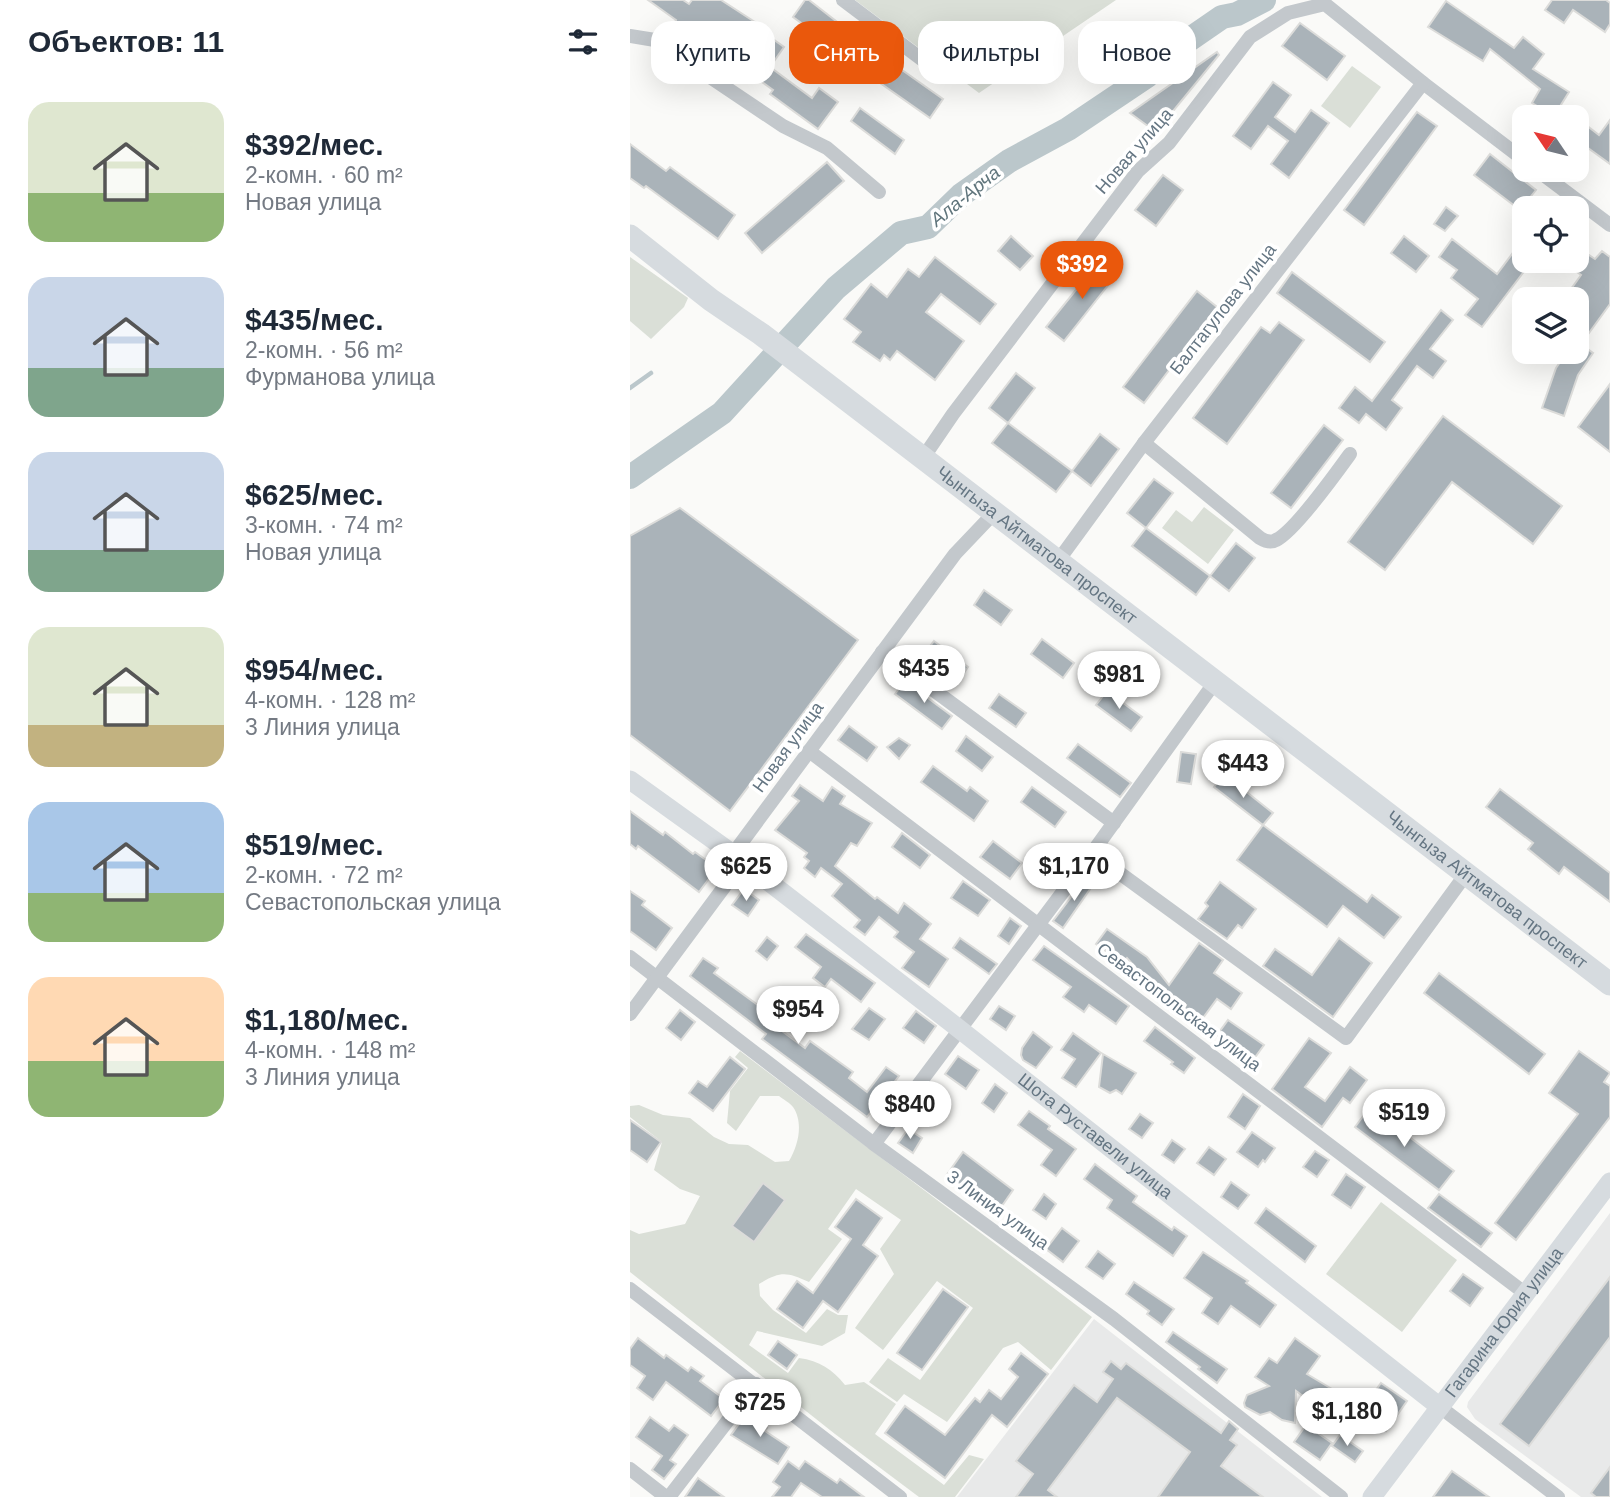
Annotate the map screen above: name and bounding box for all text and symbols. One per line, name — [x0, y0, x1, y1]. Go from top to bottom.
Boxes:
chip: Купить — [651, 21, 775, 84]
chip: Снять — [789, 21, 904, 84]
chip: Фильтры — [918, 21, 1064, 84]
chip: Новое — [1078, 21, 1196, 84]
icon: filters — [564, 23, 602, 61]
text: Объектов: 11 — [28, 25, 224, 58]
street label: Новая улица — [1091, 103, 1177, 198]
north arrow — [1512, 105, 1589, 182]
map controls — [1512, 105, 1589, 364]
text: $392/мес. — [245, 128, 384, 161]
icon: home — [84, 130, 168, 214]
text: 2-комн. · 60 m² — [245, 162, 403, 188]
water label: Ала-Арча — [925, 162, 1004, 231]
text: Новая улица — [245, 189, 381, 215]
button: locate — [1512, 196, 1589, 273]
street label: Балтагулова улица — [1166, 239, 1281, 378]
pin: $392 — [1041, 242, 1123, 301]
text: $392 — [1056, 251, 1108, 277]
button: layers — [1512, 287, 1589, 364]
text: $435/мес. — [245, 303, 384, 336]
icon: home — [84, 305, 168, 389]
text: 2-комн. · 56 m² — [245, 337, 403, 363]
text: Фурманова улица — [245, 364, 435, 390]
street label: Чынгыза Айтматова проспект — [932, 462, 1141, 628]
text: $625/мес. — [245, 478, 384, 511]
icon: home — [84, 480, 168, 564]
text: 3-комн. · 74 m² — [245, 512, 403, 538]
text: Новая улица — [245, 539, 381, 565]
pin: $435 — [883, 646, 965, 705]
pin: $981 — [1078, 652, 1160, 711]
text: $954/мес. — [245, 653, 384, 686]
icon: home — [84, 655, 168, 739]
text: $435 — [898, 655, 950, 681]
text: $981 — [1093, 661, 1145, 687]
text: 4-комн. · 128 m² — [245, 687, 416, 713]
street label: Новая улица — [749, 697, 828, 796]
text: 3 Линия улица — [245, 714, 400, 740]
pin: $443 — [1202, 740, 1284, 800]
text: $443 — [1217, 750, 1269, 776]
street label: Чынгыза Айтматова проспект — [1383, 807, 1591, 973]
text: $519/мес. — [245, 828, 384, 861]
icon: home — [84, 830, 168, 914]
pin: $625 — [705, 844, 787, 903]
pin: $1,170 — [1017, 844, 1131, 903]
text: $625 — [720, 853, 772, 879]
text: $1,170 — [1039, 853, 1109, 879]
text: 2-комн. · 72 m² — [245, 862, 403, 888]
text: Севастопольская улица — [245, 889, 501, 915]
street label: Севастопольская улица — [1093, 939, 1266, 1076]
pin: $954 — [757, 986, 839, 1046]
text: $954 — [772, 996, 824, 1022]
text: $1,180/мес. — [245, 1003, 409, 1036]
icon: home — [84, 1005, 168, 1089]
text: 4-комн. · 148 m² — [245, 1037, 416, 1063]
text: 3 Линия улица — [245, 1064, 400, 1090]
street label: Шота Руставели улица — [1014, 1069, 1177, 1204]
pin: $840 — [869, 1082, 951, 1141]
pin: $519 — [1363, 1090, 1445, 1149]
text: $840 — [884, 1091, 936, 1117]
text: $519 — [1378, 1099, 1430, 1125]
street label: 3 Линия улица — [943, 1166, 1054, 1254]
street label: Гагарина Юрия улица — [1441, 1243, 1568, 1401]
pin: $725 — [719, 1380, 801, 1439]
pin: $1,180 — [1290, 1388, 1404, 1448]
text: $725 — [734, 1389, 786, 1415]
text: $1,180 — [1312, 1398, 1382, 1424]

